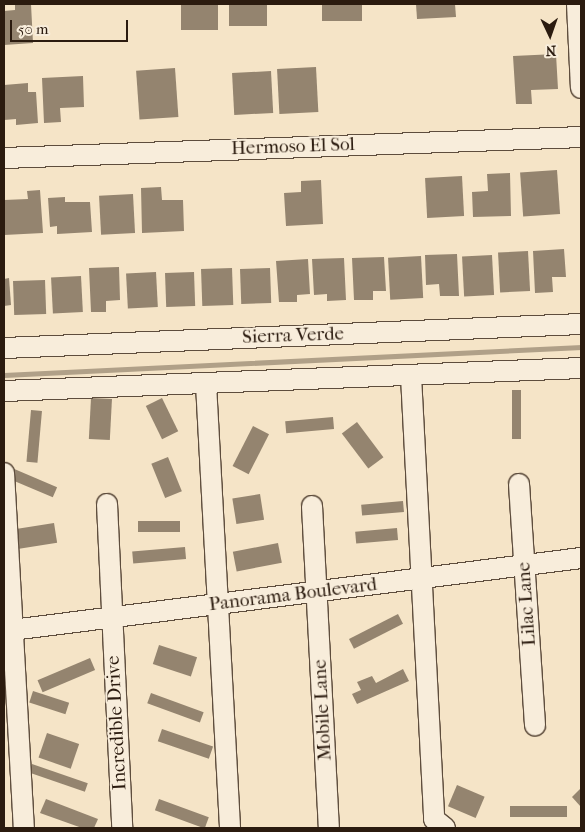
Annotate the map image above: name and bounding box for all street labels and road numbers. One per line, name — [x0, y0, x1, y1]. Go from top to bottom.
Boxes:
street label: Hermoso El Sol — [231, 133, 355, 161]
street label: Sierra Verde — [242, 323, 344, 349]
street label: Lilac Lane — [513, 561, 541, 647]
street label: Panorama Boulevard — [208, 573, 378, 617]
street label: Incredible Drive — [102, 655, 132, 791]
street label: Mobile Lane — [309, 659, 337, 761]

